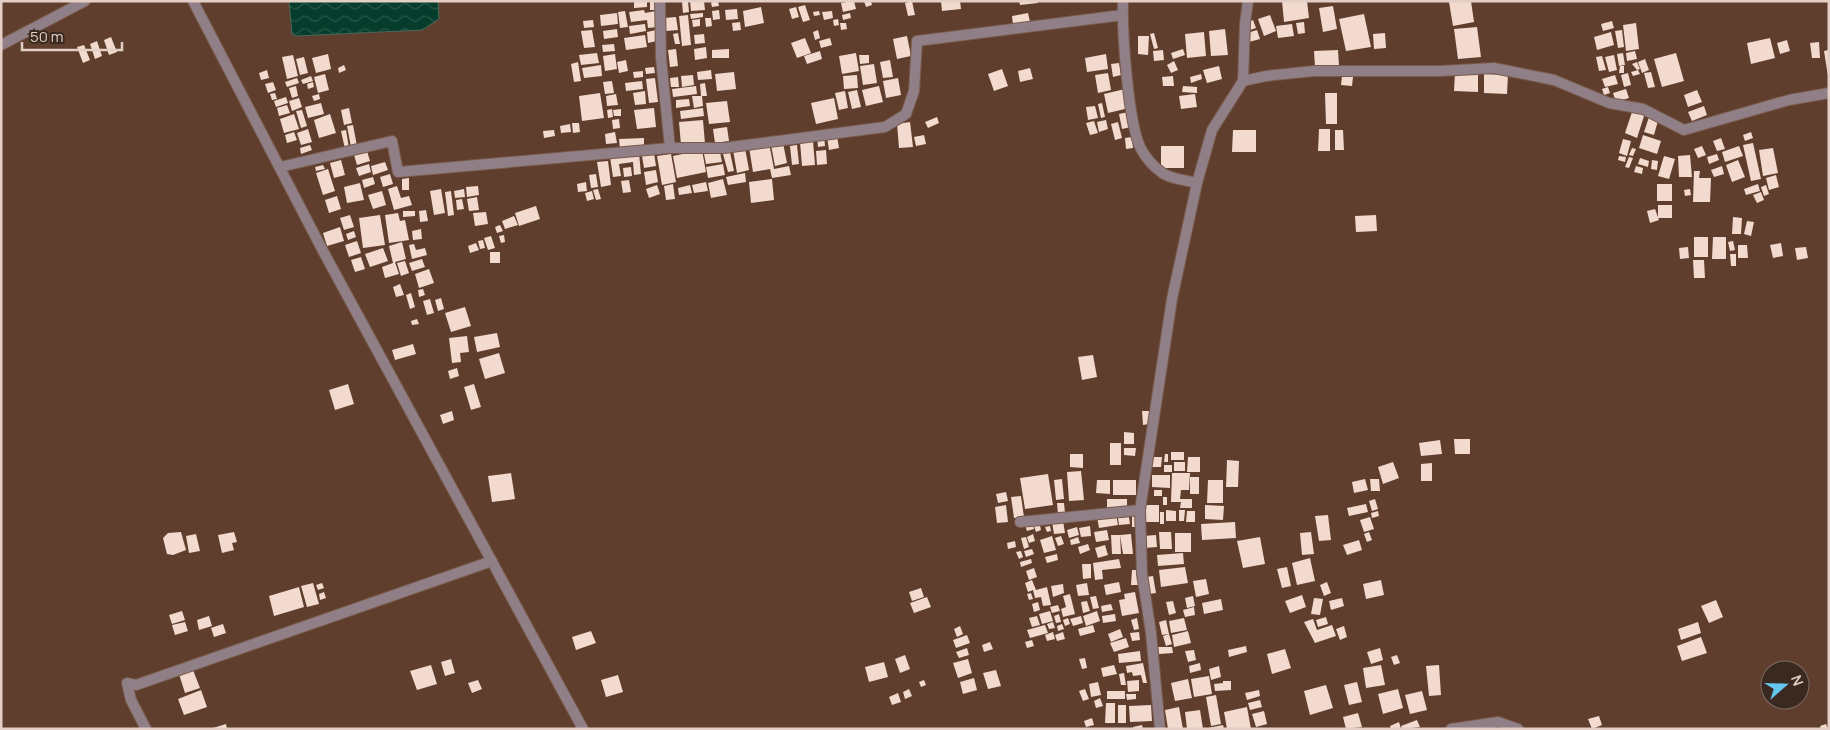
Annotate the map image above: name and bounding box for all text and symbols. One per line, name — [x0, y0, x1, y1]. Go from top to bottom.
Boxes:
scale bar — [22, 20, 122, 52]
text: 50 m — [30, 26, 64, 47]
north arrow — [1760, 660, 1810, 710]
text: N — [1787, 672, 1808, 688]

